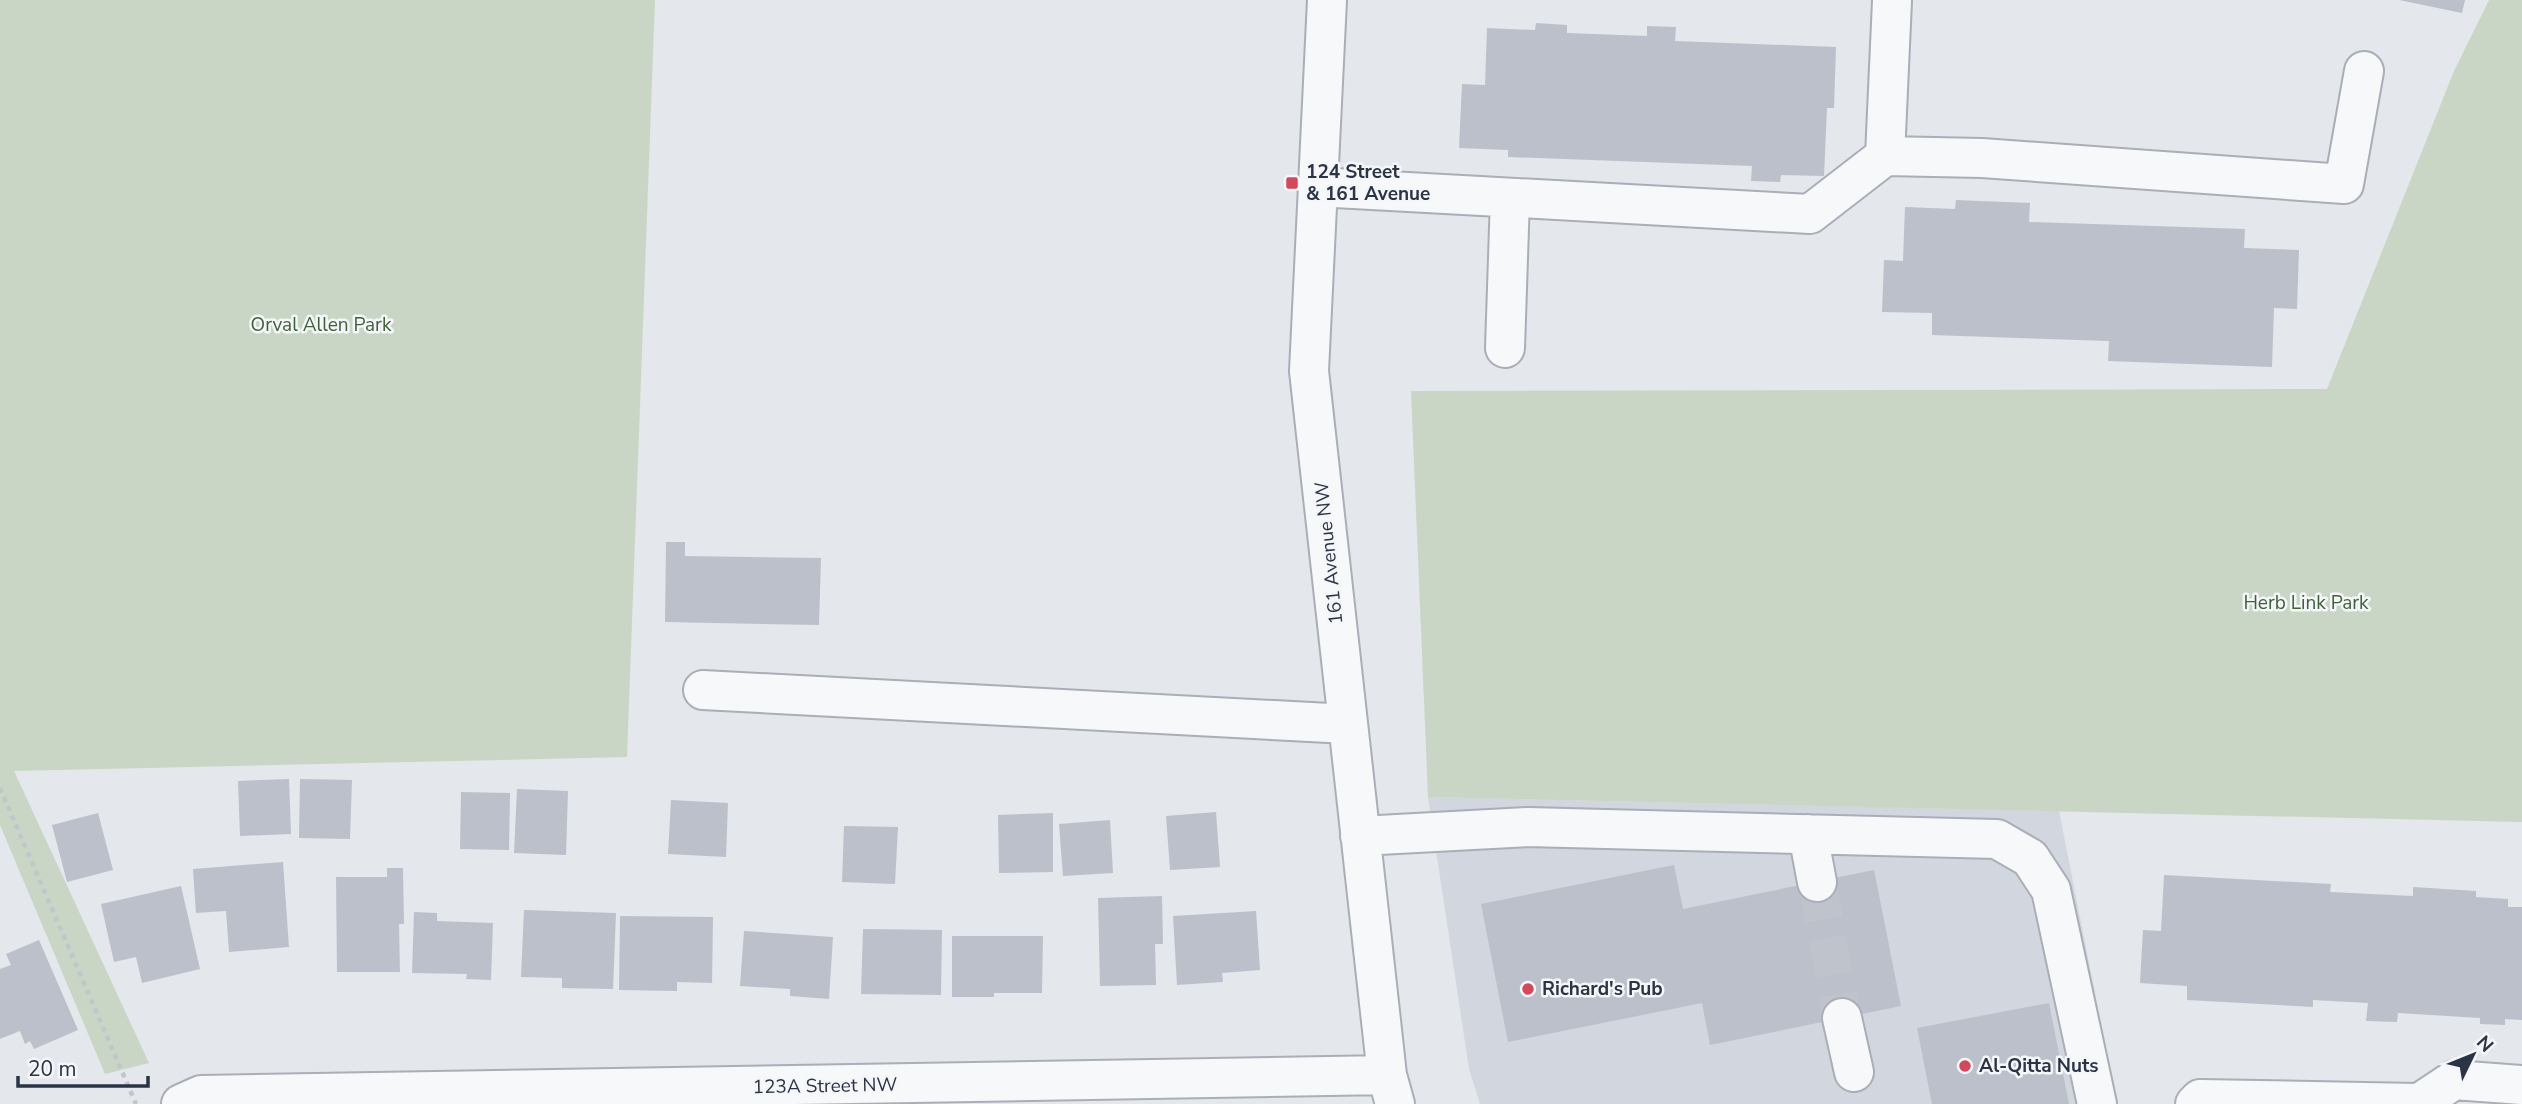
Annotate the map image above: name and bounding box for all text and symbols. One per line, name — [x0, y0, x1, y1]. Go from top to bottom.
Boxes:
place label: 124 Street & 161 Avenue — [1306, 159, 1430, 207]
marker: 124 Street & 161 Avenue — [1284, 175, 1300, 191]
park label: Orval Allen Park — [251, 312, 392, 338]
street label: 161 Avenue NW — [1309, 480, 1349, 626]
park label: Herb Link Park — [2243, 590, 2369, 616]
place label: Richard's Pub — [1542, 976, 1663, 1002]
marker: Richard's Pub — [1520, 981, 1536, 997]
north arrow — [2438, 1020, 2508, 1090]
text: N — [2470, 1030, 2499, 1058]
scale bar — [18, 1044, 147, 1088]
place label: Al-Qitta Nuts — [1979, 1053, 2098, 1079]
text: 20 m — [28, 1055, 77, 1083]
marker: Al-Qitta Nuts — [1957, 1058, 1973, 1074]
street label: 123A Street NW — [752, 1072, 898, 1100]

